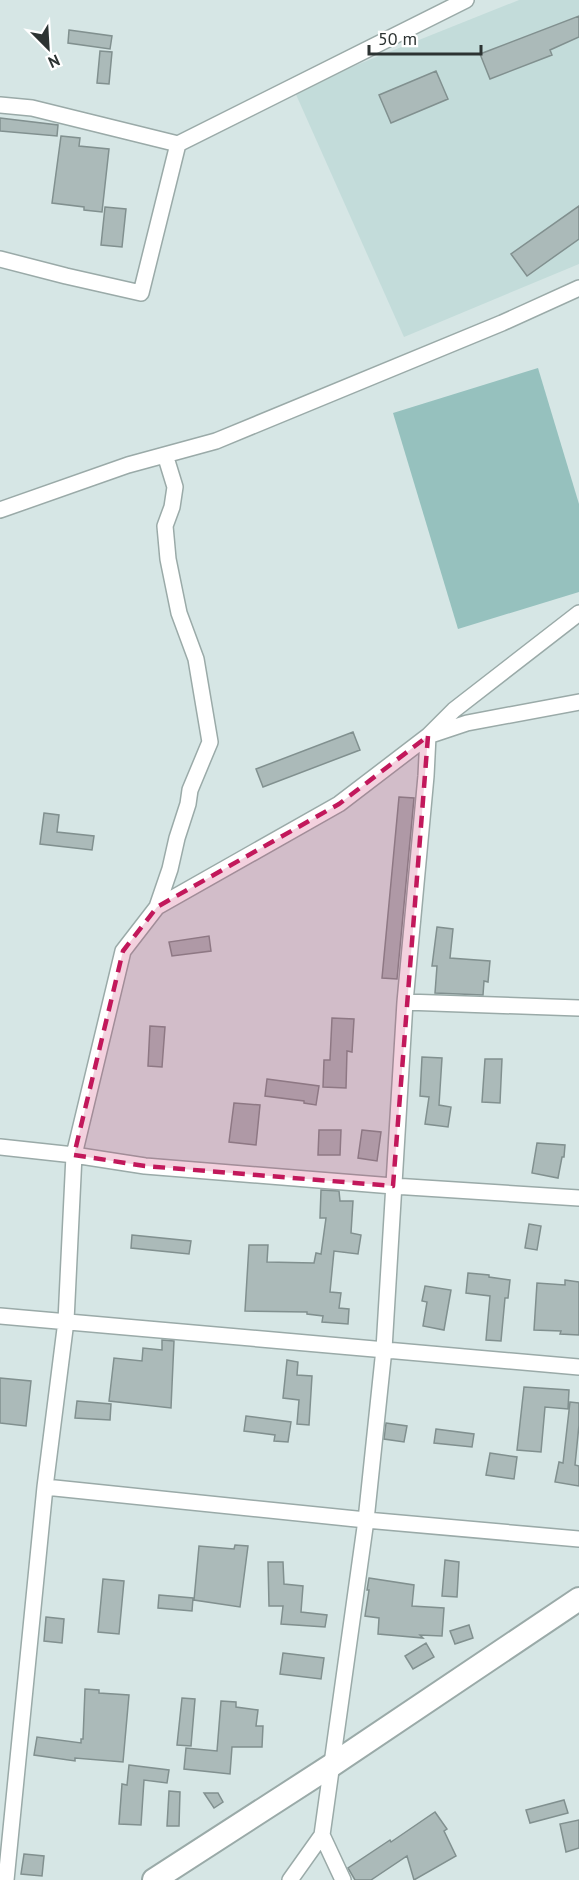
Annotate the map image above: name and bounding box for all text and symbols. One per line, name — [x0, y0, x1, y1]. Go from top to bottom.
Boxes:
north arrow — [18, 18, 78, 78]
scale bar — [369, 18, 482, 56]
text: 50 m — [378, 27, 417, 50]
text: N — [45, 50, 63, 73]

